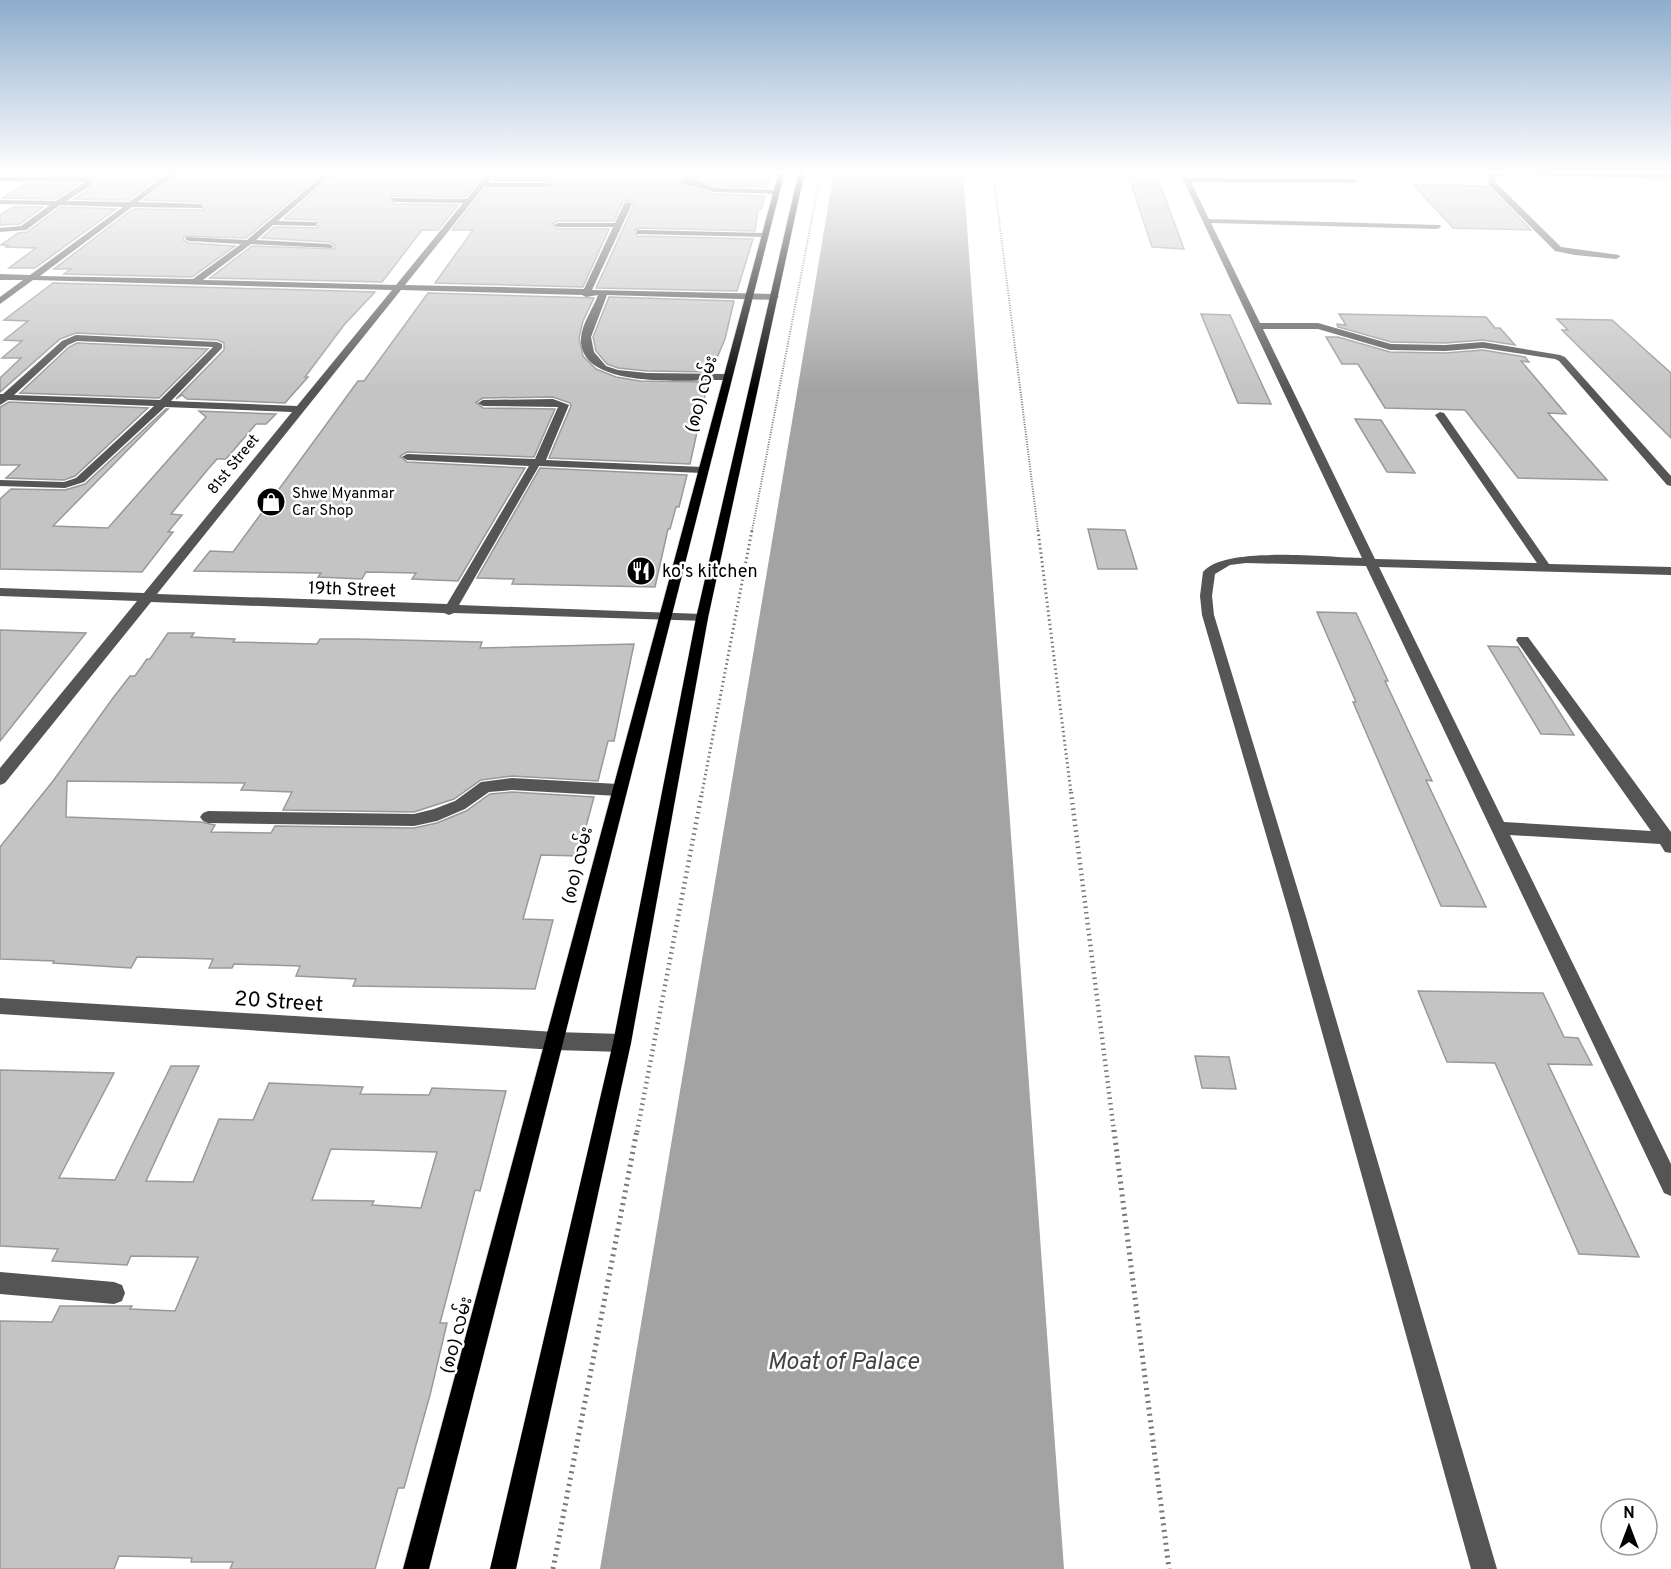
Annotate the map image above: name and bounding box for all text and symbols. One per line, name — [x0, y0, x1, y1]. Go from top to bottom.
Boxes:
street label: (၈၀) လမ်း — [678, 353, 724, 435]
street label: 81st Street — [204, 431, 264, 499]
place label: Shwe Myanmar Car Shop — [292, 485, 395, 521]
shop icon: Shwe Myanmar Car Shop — [255, 486, 287, 518]
restaurant icon: ko's kitchen — [625, 555, 657, 587]
place label: ko's kitchen — [662, 561, 758, 584]
street label: 19th Street — [308, 577, 396, 604]
street label: (၈၀) လမ်း — [555, 824, 599, 906]
street label: 20 Street — [234, 986, 324, 1019]
street label: (၈၀) လမ်း — [433, 1294, 479, 1376]
water label: Moat of Palace — [767, 1348, 919, 1378]
north arrow — [1599, 1497, 1659, 1557]
text: N — [1623, 1504, 1635, 1524]

